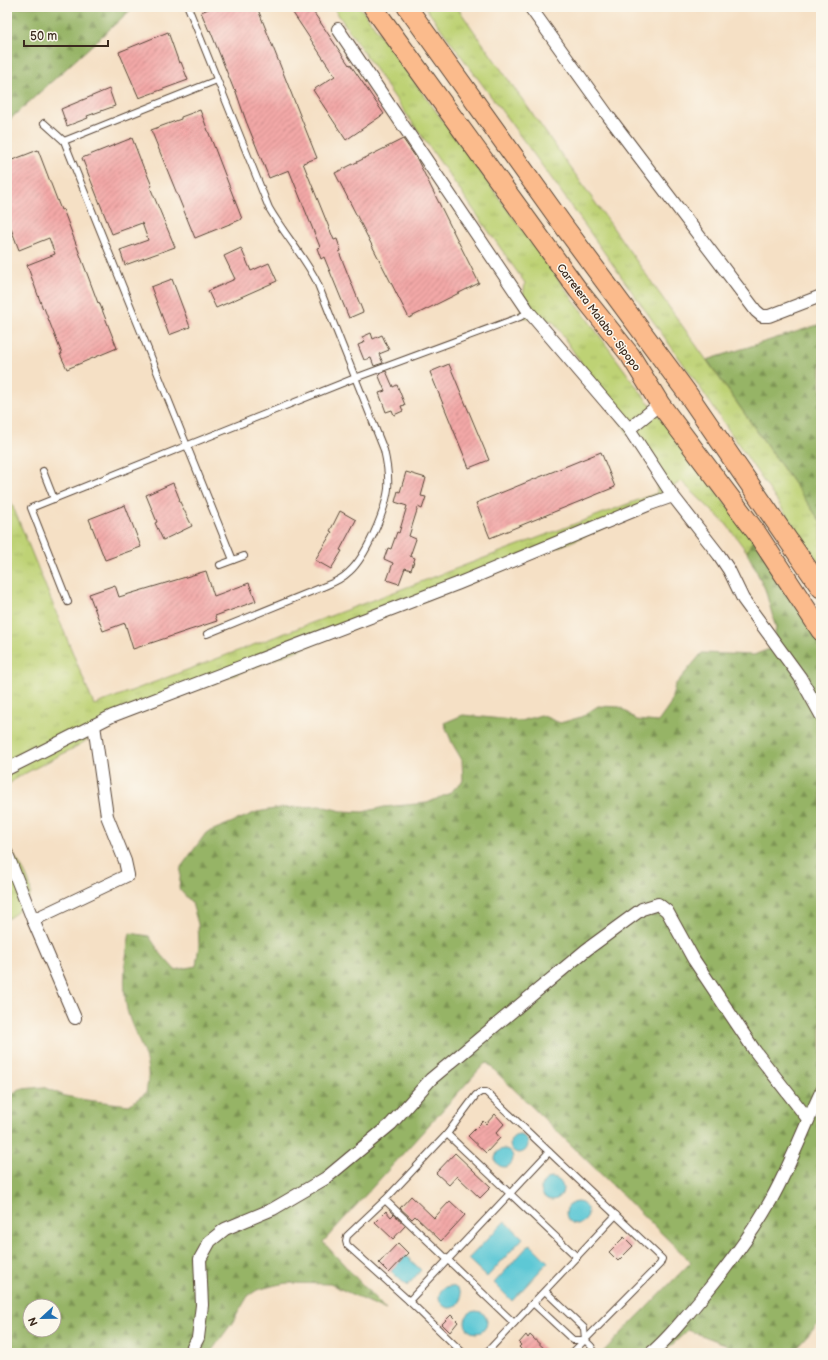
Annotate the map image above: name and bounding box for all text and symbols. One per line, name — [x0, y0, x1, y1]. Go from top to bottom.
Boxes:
scale bar — [24, 22, 108, 48]
text: 50 m — [30, 29, 57, 44]
street label: Carretera Malabo - Sipopo — [554, 261, 643, 373]
north arrow — [22, 1298, 62, 1338]
text: N — [26, 1315, 41, 1328]

